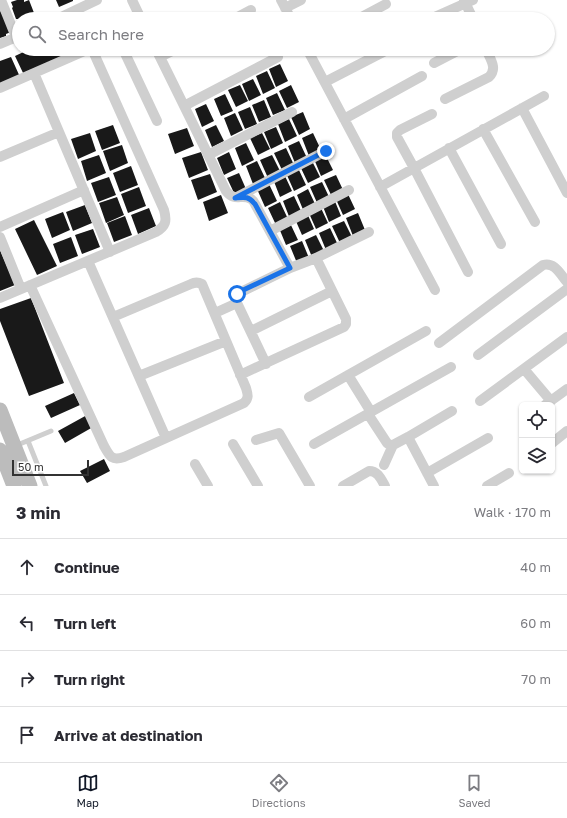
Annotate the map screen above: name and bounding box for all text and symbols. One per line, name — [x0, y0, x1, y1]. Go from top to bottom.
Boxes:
search box — [12, 12, 555, 56]
icon: search — [26, 23, 48, 45]
text: Search here — [58, 25, 144, 43]
route end — [317, 142, 335, 160]
route start — [228, 285, 246, 303]
map controls — [519, 402, 555, 474]
button: locate — [519, 402, 555, 438]
button: layers — [519, 438, 555, 474]
scale bar — [12, 458, 89, 477]
text: 50 m — [18, 460, 44, 473]
text: 3 min — [16, 502, 60, 523]
text: Walk · 170 m — [474, 504, 551, 520]
icon: ahead — [16, 556, 38, 578]
text: Continue — [54, 558, 120, 576]
text: 40 m — [520, 559, 551, 575]
icon: left — [16, 612, 38, 634]
text: Turn left — [54, 614, 116, 632]
text: 60 m — [520, 615, 551, 631]
icon: right — [16, 668, 38, 690]
text: Turn right — [54, 670, 125, 688]
text: 70 m — [521, 671, 551, 687]
icon: arrive — [16, 724, 38, 746]
text: Arrive at destination — [54, 726, 203, 744]
tab: Map — [76, 772, 99, 809]
tab: Directions — [252, 772, 306, 809]
tab: Saved — [458, 772, 491, 809]

